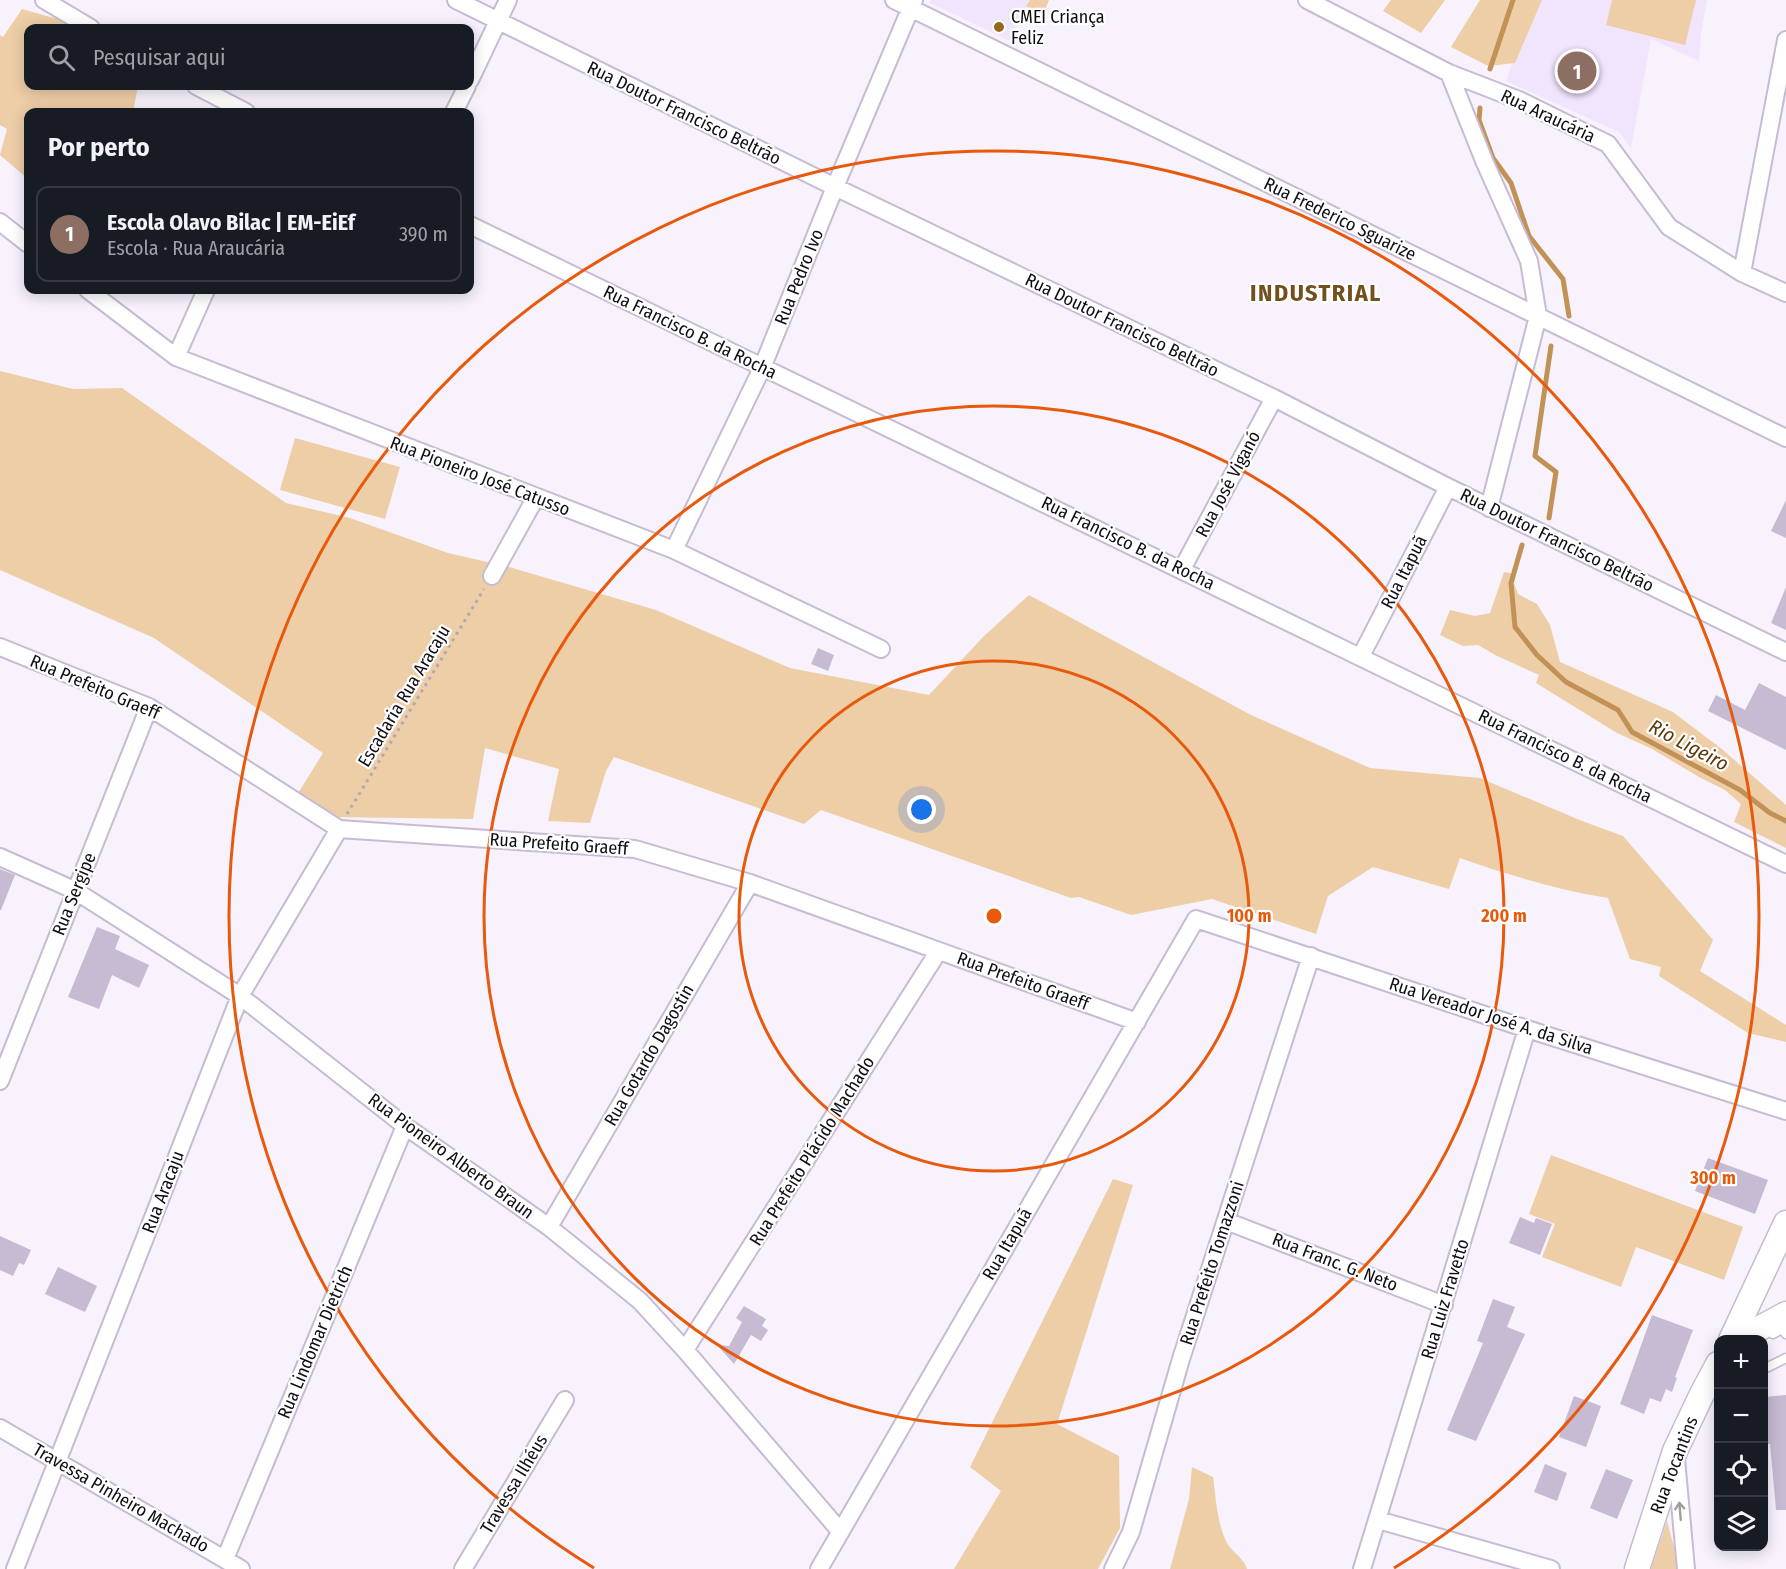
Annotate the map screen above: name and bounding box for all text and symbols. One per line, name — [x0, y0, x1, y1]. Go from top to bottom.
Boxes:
place label: CMEI Criança Feliz — [1011, 6, 1105, 49]
marker: CMEI Criança Feliz — [992, 20, 1006, 34]
search box — [24, 24, 474, 90]
icon: search — [45, 41, 78, 74]
text: Pesquisar aqui — [93, 44, 225, 71]
pin: 1 — [1558, 48, 1596, 94]
street label: Rua Doutor Francisco Beltrão — [584, 56, 784, 170]
street label: Rua Araucária — [1497, 85, 1599, 148]
text: Por perto — [48, 132, 150, 163]
street label: Rua Frederico Sguarize — [1260, 173, 1420, 265]
text: Escola Olavo Bilac | EM-EiEf — [107, 209, 355, 236]
text: 1 — [65, 222, 74, 246]
text: 390 m — [399, 222, 448, 246]
street label: Rua Pedro Ivo — [770, 226, 828, 328]
text: Escola · Rua Araucária — [107, 236, 285, 260]
street label: Rua Doutor Francisco Beltrão — [1022, 268, 1222, 382]
district label: INDUSTRIAL — [1250, 279, 1382, 307]
street label: Rua Francisco B. da Rocha — [600, 280, 780, 384]
street label: Rua José Viganó — [1191, 427, 1265, 541]
street label: Rua Pioneiro José Catusso — [387, 432, 573, 520]
street label: Rua Doutor Francisco Beltrão — [1457, 483, 1657, 597]
street label: Rua Francisco B. da Rocha — [1038, 491, 1218, 595]
street label: Rua Itapuã — [1376, 531, 1432, 612]
street label: Escadaria Rua Aracaju — [353, 621, 455, 771]
street label: Rua Prefeito Graeff — [27, 650, 165, 725]
street label: Rua Francisco B. da Rocha — [1475, 704, 1655, 808]
water label: Rio Ligeiro — [1645, 714, 1733, 776]
your location — [907, 795, 936, 824]
street label: Rua Prefeito Graeff — [489, 828, 630, 860]
street label: Rua Sergipe — [47, 849, 101, 939]
text: 100 m — [1227, 905, 1271, 927]
text: 200 m — [1480, 905, 1527, 927]
centre of rings — [984, 906, 1004, 926]
street label: Rua Prefeito Graeff — [954, 947, 1093, 1016]
street label: Rua Vereador José A. da Silva — [1386, 973, 1596, 1059]
street label: Rua Gotardo Dagostin — [599, 980, 699, 1130]
street label: Rua Prefeito Plácido Machado — [745, 1052, 879, 1250]
street label: Rua Pioneiro Alberto Braun — [364, 1088, 538, 1224]
street label: Rua Aracaju — [137, 1148, 189, 1236]
text: 300 m — [1689, 1167, 1736, 1189]
street label: Rua Prefeito Tomazzoni — [1175, 1178, 1249, 1348]
street label: Rua Itapuã — [978, 1204, 1036, 1284]
street label: Rua Franc. G. Neto — [1269, 1228, 1401, 1296]
street label: Rua Luiz Fravetto — [1416, 1236, 1474, 1362]
street label: Rua Lindomar Dietrich — [273, 1262, 357, 1422]
map controls — [1714, 1335, 1768, 1551]
button: + — [1714, 1335, 1768, 1389]
button: − — [1714, 1389, 1768, 1443]
street label: Rua Tocantins — [1645, 1413, 1703, 1517]
street label: Travessa Ilhéus — [476, 1430, 552, 1538]
street label: Travessa Pinheiro Machado — [29, 1439, 213, 1557]
button: locate — [1714, 1443, 1768, 1497]
button: layers — [1714, 1497, 1768, 1551]
one-way arrow — [1674, 1501, 1685, 1521]

